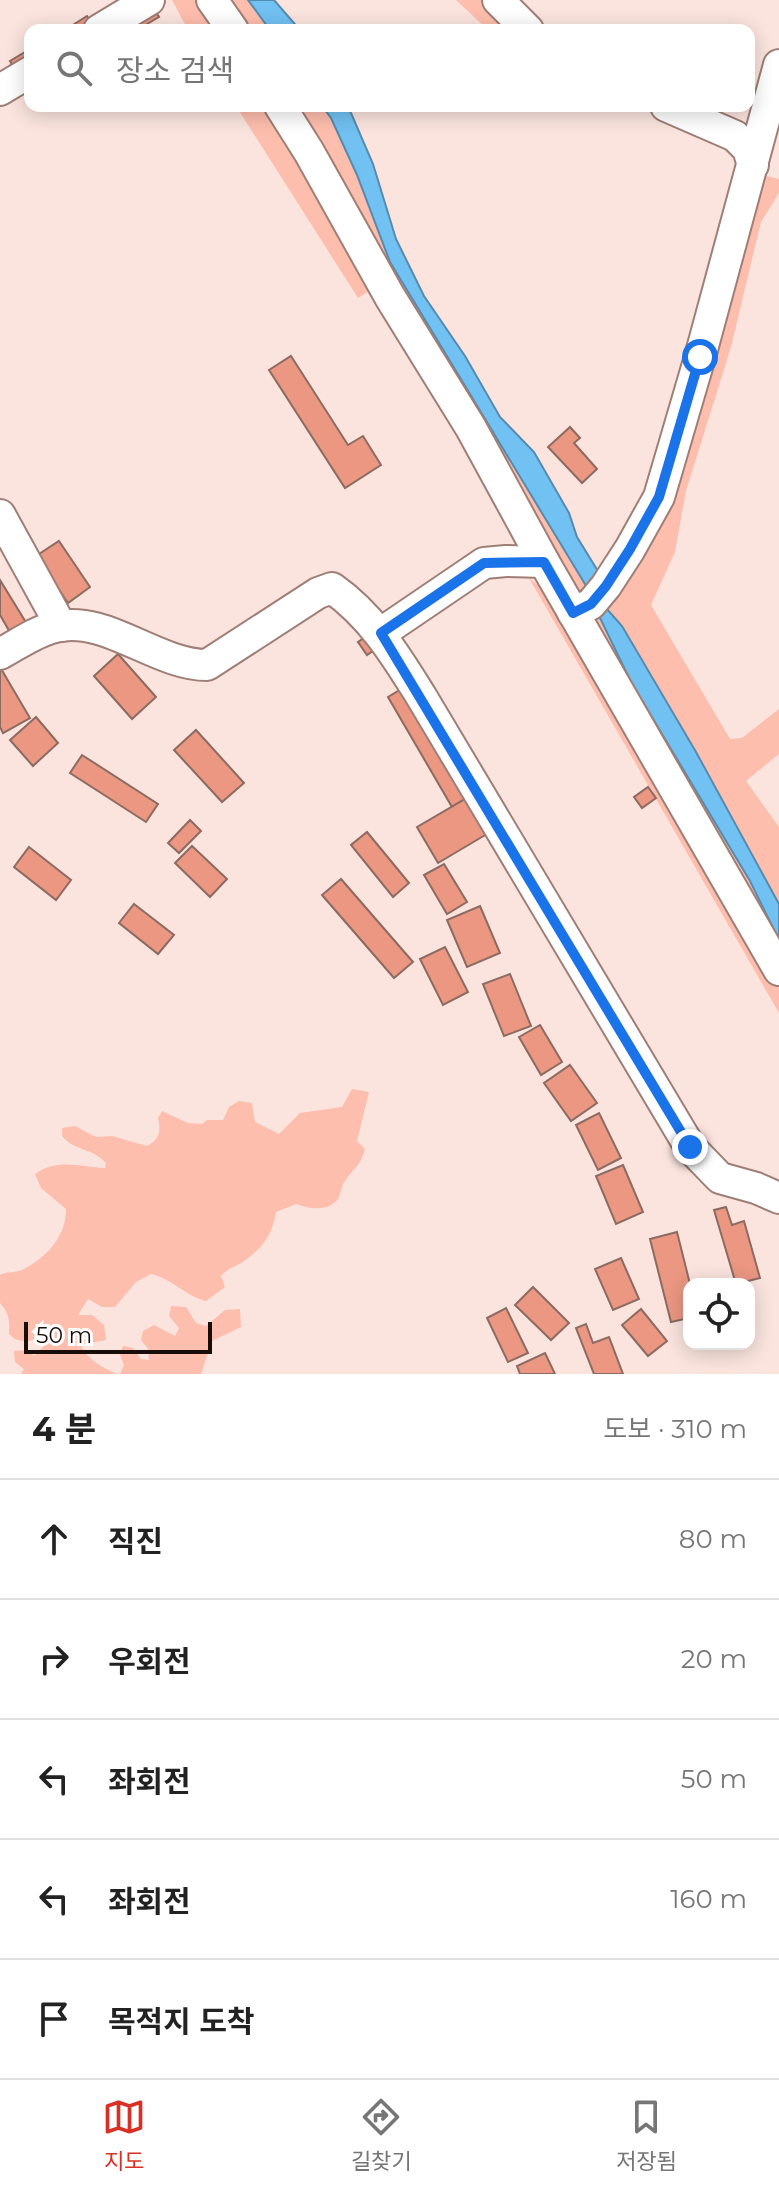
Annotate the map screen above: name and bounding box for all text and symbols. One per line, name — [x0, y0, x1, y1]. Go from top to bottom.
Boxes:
search box — [24, 24, 755, 112]
icon: search — [52, 46, 96, 90]
text: 장소 검색 — [116, 52, 234, 89]
route start — [682, 339, 718, 375]
route end — [672, 1129, 708, 1165]
map controls — [683, 1278, 755, 1350]
button: locate — [683, 1278, 755, 1350]
scale bar — [24, 1318, 212, 1354]
text: 50 m — [36, 1322, 92, 1349]
text: 4 분 — [32, 1408, 96, 1450]
text: 도보 · 310 m — [603, 1413, 747, 1445]
icon: ahead — [32, 1517, 76, 1561]
text: 직진 — [108, 1523, 163, 1560]
text: 80 m — [679, 1523, 747, 1555]
icon: right — [32, 1637, 76, 1681]
text: 우회전 — [108, 1643, 191, 1680]
text: 20 m — [681, 1643, 747, 1675]
icon: left — [32, 1757, 76, 1801]
text: 좌회전 — [108, 1763, 191, 1800]
text: 50 m — [681, 1763, 747, 1795]
icon: left — [32, 1877, 76, 1921]
text: 좌회전 — [108, 1883, 191, 1920]
text: 160 m — [670, 1883, 747, 1915]
icon: arrive — [32, 1997, 76, 2041]
text: 목적지 도착 — [108, 2003, 255, 2040]
tab: 지도 — [102, 2095, 146, 2175]
tab: 길찾기 — [351, 2095, 411, 2175]
tab: 저장됨 — [616, 2095, 677, 2175]

